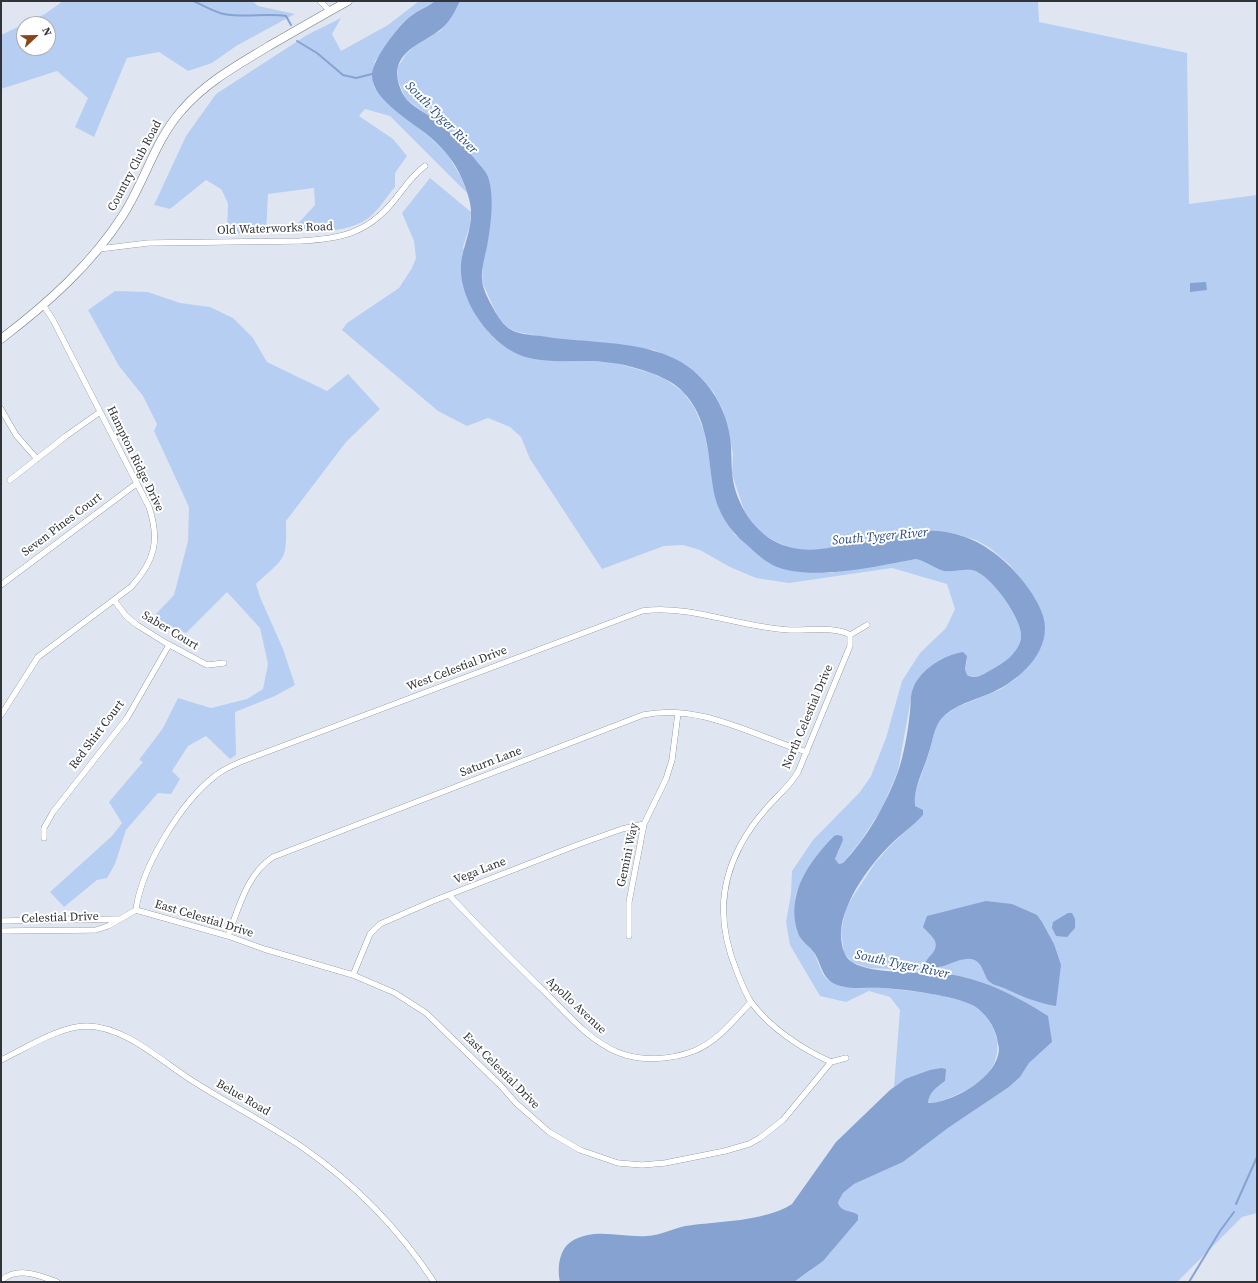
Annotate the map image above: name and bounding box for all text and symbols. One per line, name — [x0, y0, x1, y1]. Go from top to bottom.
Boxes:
north arrow — [16, 16, 56, 56]
text: N — [38, 25, 55, 38]
water label: South Tyger River — [402, 79, 480, 157]
street label: Country Club Road — [105, 118, 165, 214]
street label: Old Waterworks Road — [217, 220, 333, 238]
street label: Hampton Ridge Drive — [103, 404, 167, 514]
street label: Seven Pines Court — [19, 490, 105, 560]
water label: South Tyger River — [831, 525, 929, 549]
street label: Saber Court — [139, 608, 201, 654]
street label: West Celestial Drive — [405, 643, 509, 695]
street label: North Celestial Drive — [780, 663, 836, 771]
street label: Red Shirt Court — [66, 698, 128, 772]
street label: Saturn Lane — [458, 744, 524, 780]
street label: Gemini Way — [614, 822, 642, 888]
street label: Vega Lane — [452, 854, 508, 888]
street label: East Celestial Drive — [153, 897, 255, 941]
street label: Celestial Drive — [21, 909, 99, 927]
water label: South Tyger River — [853, 947, 951, 983]
street label: Apollo Avenue — [543, 974, 609, 1038]
street label: East Celestial Drive — [460, 1030, 542, 1112]
street label: Belue Road — [213, 1077, 273, 1119]

